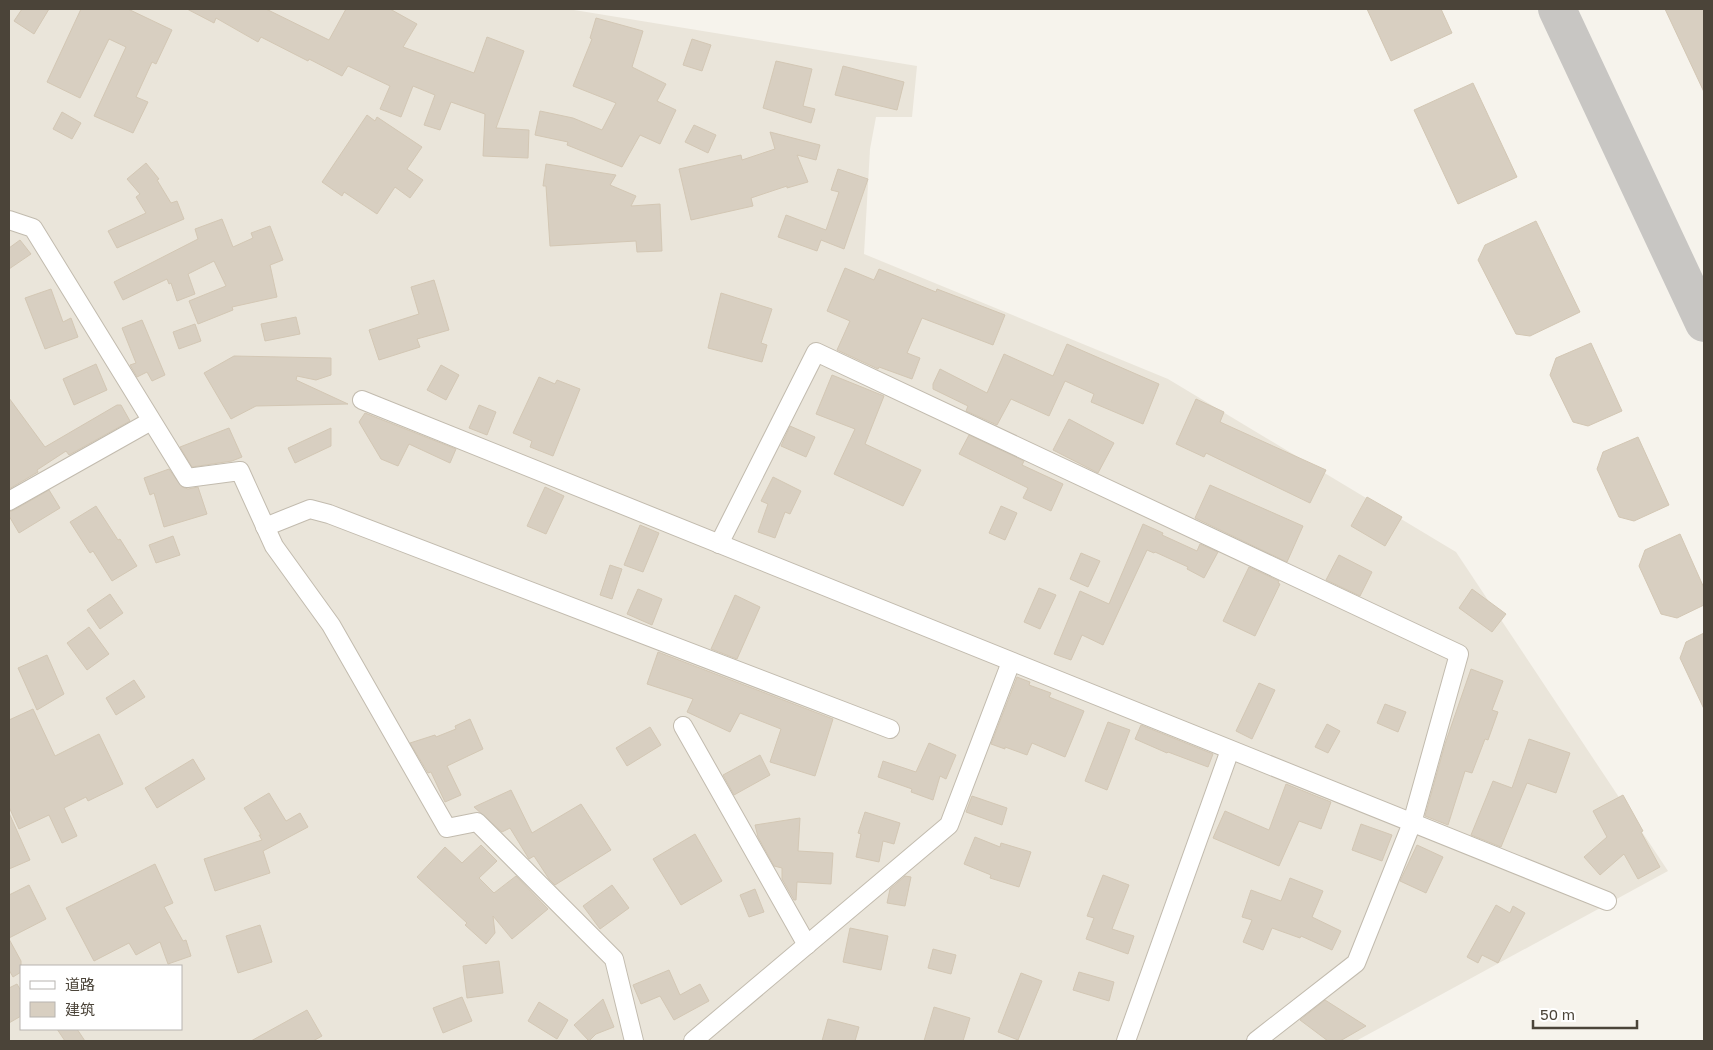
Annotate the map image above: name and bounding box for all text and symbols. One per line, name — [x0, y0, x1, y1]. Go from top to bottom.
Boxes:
legend — [20, 965, 182, 1030]
text: 道路 — [65, 975, 95, 993]
scale bar — [1533, 998, 1637, 1030]
text: 建筑 — [65, 1000, 95, 1018]
text: 50 m — [1540, 1005, 1575, 1023]

